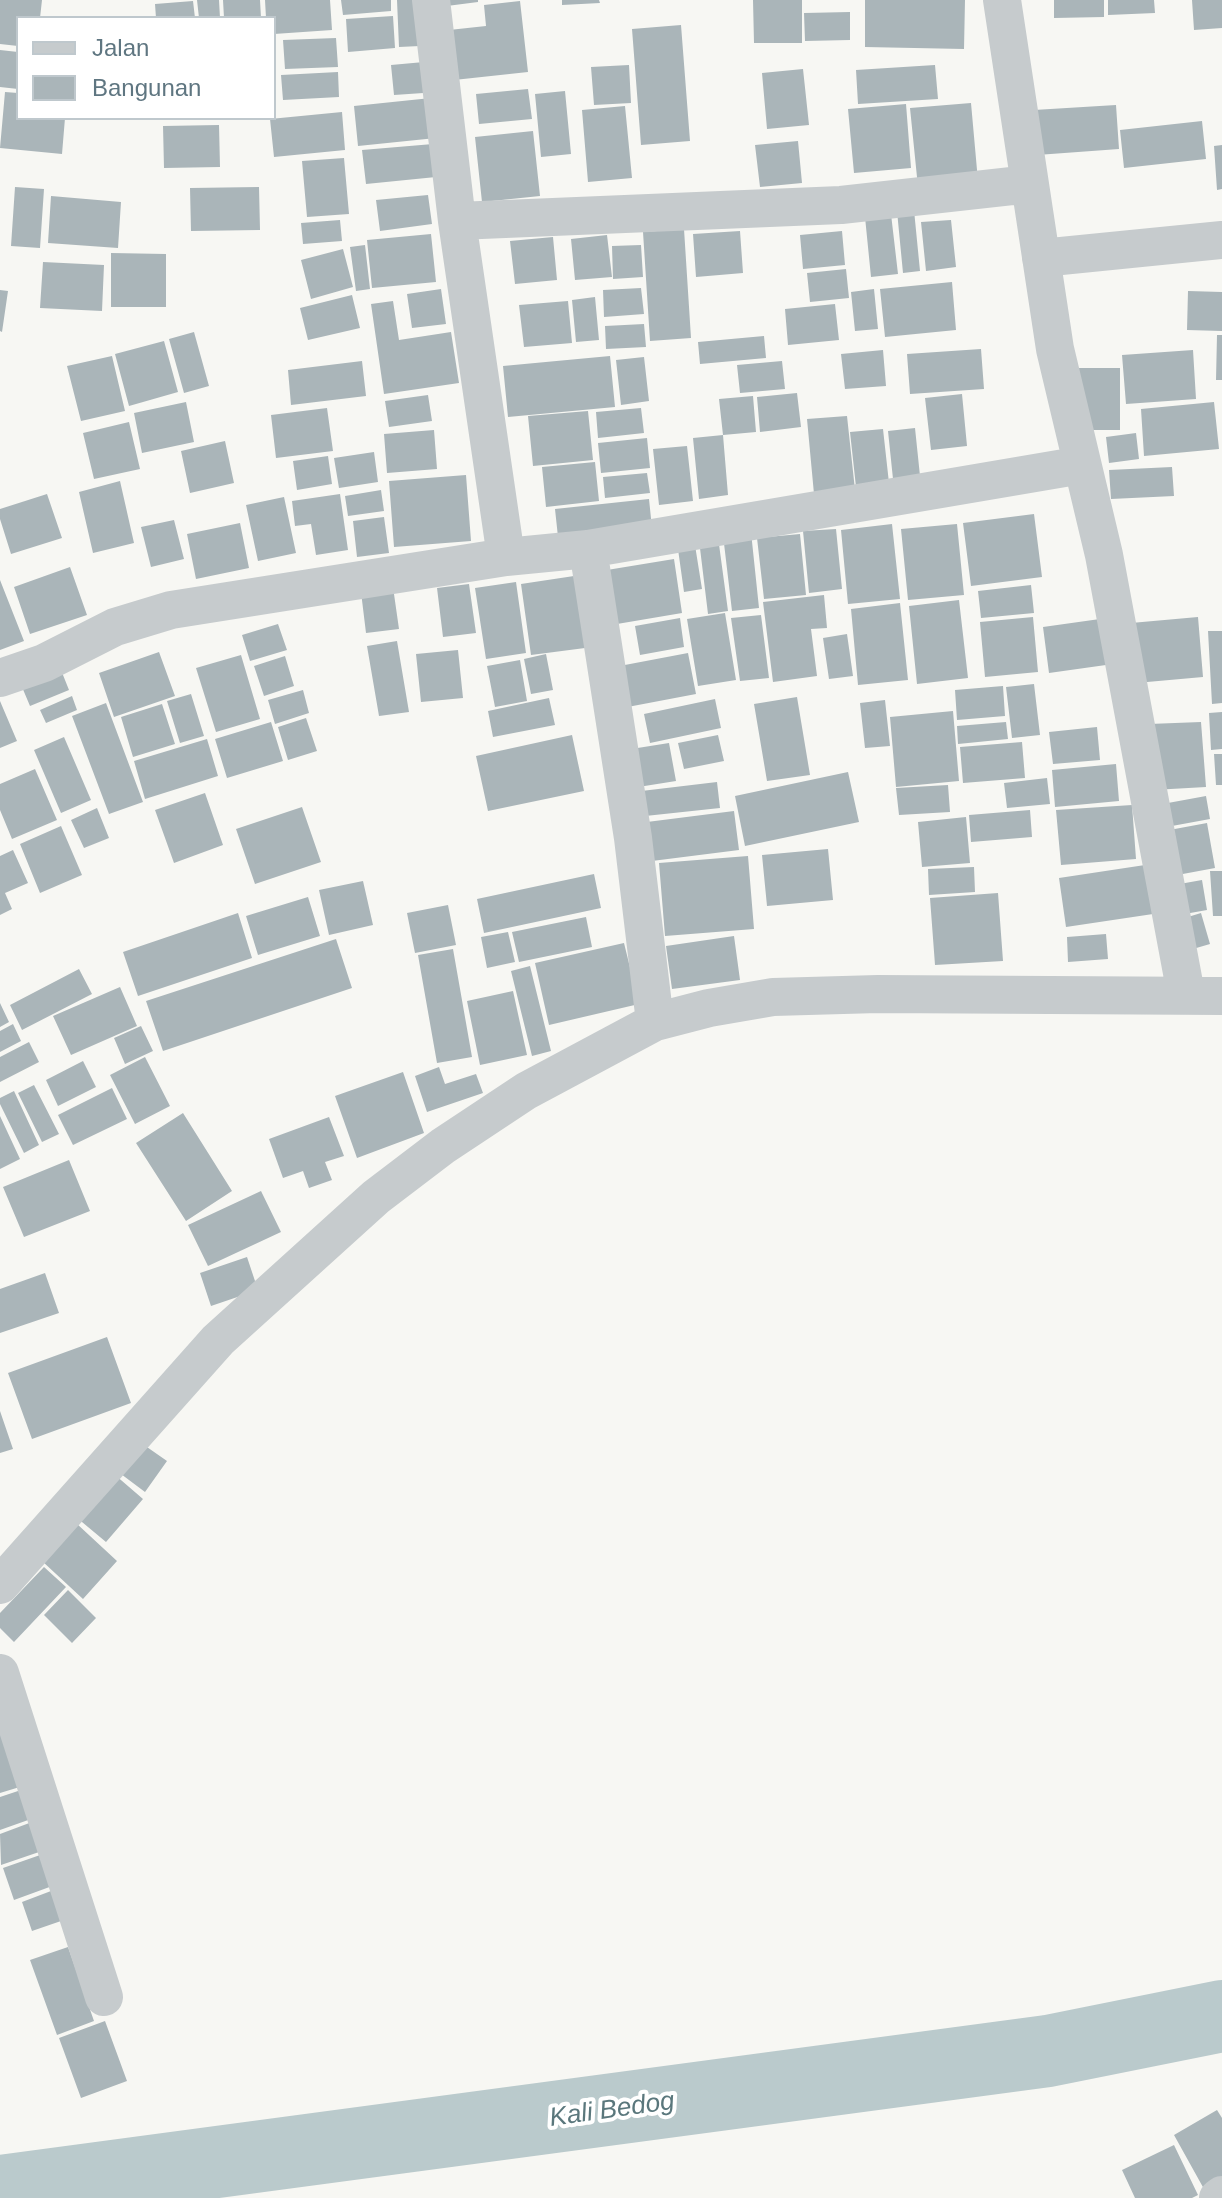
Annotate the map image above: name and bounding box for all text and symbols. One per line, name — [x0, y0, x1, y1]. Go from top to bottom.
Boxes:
legend — [16, 16, 276, 120]
text: Jalan — [92, 34, 149, 61]
text: Bangunan — [92, 74, 201, 101]
water label: Kali Bedog — [548, 2086, 676, 2134]

